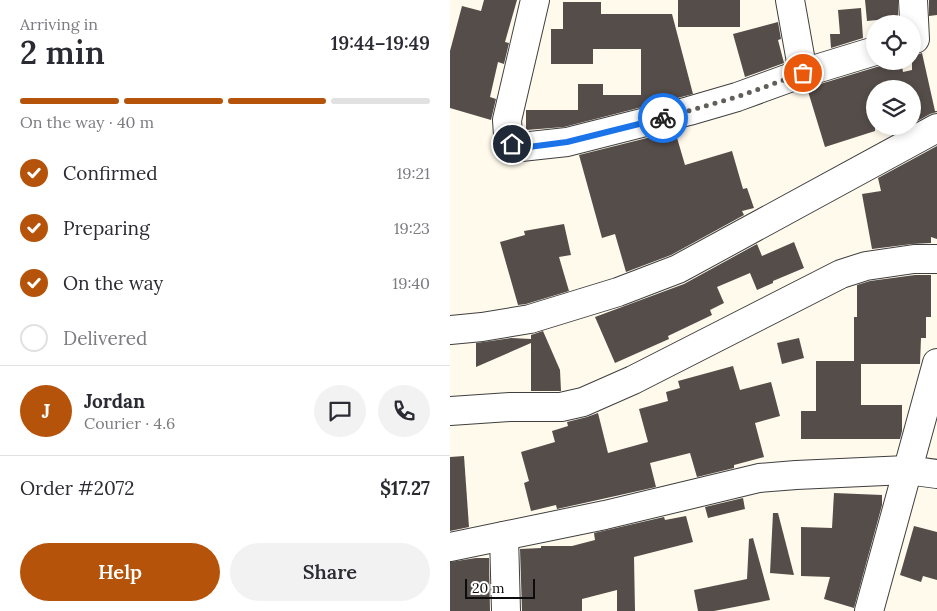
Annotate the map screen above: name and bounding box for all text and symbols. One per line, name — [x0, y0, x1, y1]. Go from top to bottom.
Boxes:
text: Arriving in — [20, 14, 98, 34]
map controls — [866, 15, 921, 135]
button: locate — [866, 15, 921, 70]
text: 19:44–19:49 — [331, 31, 430, 55]
text: 2 min — [20, 32, 105, 73]
pin — [782, 52, 824, 94]
icon: bag — [789, 59, 817, 87]
button: layers — [866, 80, 921, 135]
courier — [638, 93, 688, 143]
icon: bike — [649, 104, 677, 132]
text: On the way · 40 m — [20, 112, 154, 132]
pin — [491, 123, 533, 165]
icon: home — [498, 130, 526, 158]
icon: check — [20, 159, 48, 187]
text: Confirmed — [63, 161, 158, 185]
text: 19:21 — [397, 163, 430, 183]
icon: check — [20, 214, 48, 242]
text: Preparing — [63, 216, 150, 240]
text: 19:23 — [394, 218, 430, 238]
icon: check — [20, 269, 48, 297]
text: On the way — [63, 271, 163, 295]
text: 19:40 — [392, 273, 430, 293]
text: Delivered — [63, 326, 147, 350]
button: chat — [314, 385, 366, 437]
button: phone — [378, 385, 430, 437]
text: Jordan — [84, 389, 145, 413]
text: J — [42, 399, 50, 423]
text: Courier · 4.6 — [84, 413, 175, 433]
text: Order #2072 — [20, 476, 134, 500]
text: $17.27 — [380, 476, 430, 500]
button: Help — [20, 543, 220, 601]
button: Share — [230, 543, 430, 601]
scale bar — [465, 576, 535, 599]
text: 20 m — [472, 579, 504, 597]

